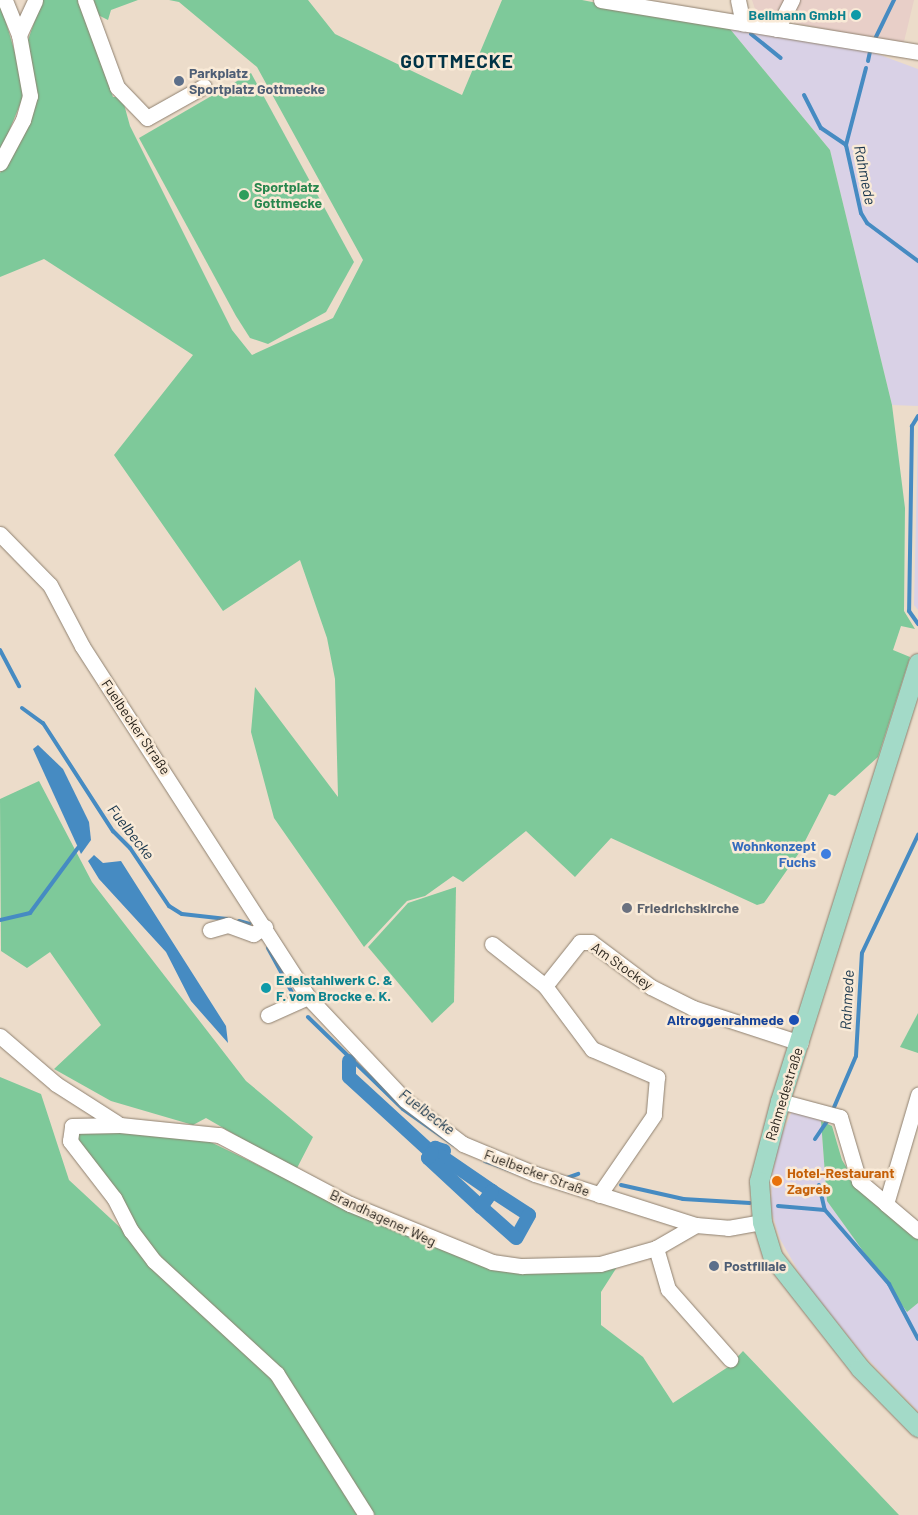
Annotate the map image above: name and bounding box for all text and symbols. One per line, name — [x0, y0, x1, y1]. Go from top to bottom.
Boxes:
place label: Beilmann GmbH — [749, 7, 846, 23]
marker: Beilmann GmbH — [850, 9, 862, 21]
district label: GOTTMECKE — [399, 50, 515, 72]
place label: Parkplatz Sportplatz Gottmecke — [189, 65, 325, 98]
marker: Parkplatz Sportplatz Gottmecke — [173, 75, 185, 87]
water label: Rahmede — [850, 144, 880, 206]
place label: Sportplatz Gottmecke — [254, 179, 322, 212]
marker: Sportplatz Gottmecke — [238, 189, 250, 201]
street label: Fuelbecker Straße — [98, 676, 174, 778]
water label: Fuelbecke — [104, 801, 158, 863]
place label: Wohnkonzept Fuchs — [732, 838, 816, 870]
marker: Wohnkonzept Fuchs — [820, 848, 832, 860]
place label: Friedrichskirche — [637, 900, 739, 916]
marker: Friedrichskirche — [621, 902, 633, 914]
street label: Am Stockey — [588, 939, 656, 993]
water label: Rahmede — [836, 970, 858, 1030]
place label: Edelstahlwerk C. & F. vom Brocke e. K. — [276, 972, 393, 1004]
marker: Edelstahlwerk C. & F. vom Brocke e. K. — [260, 982, 272, 994]
place label: Altroggenrahmede — [667, 1012, 784, 1028]
marker: Altroggenrahmede — [788, 1014, 800, 1026]
street label: Rahmedestraße — [762, 1045, 806, 1143]
water label: Fuelbecke — [396, 1085, 458, 1139]
street label: Fuelbecker Straße — [482, 1146, 592, 1200]
place label: Hotel-Restaurant Zagreb — [787, 1165, 894, 1198]
marker: Hotel-Restaurant Zagreb — [771, 1175, 783, 1187]
street label: Brandhagener Weg — [327, 1186, 439, 1250]
place label: Postfiliale — [724, 1258, 786, 1274]
marker: Postfiliale — [708, 1260, 720, 1272]

